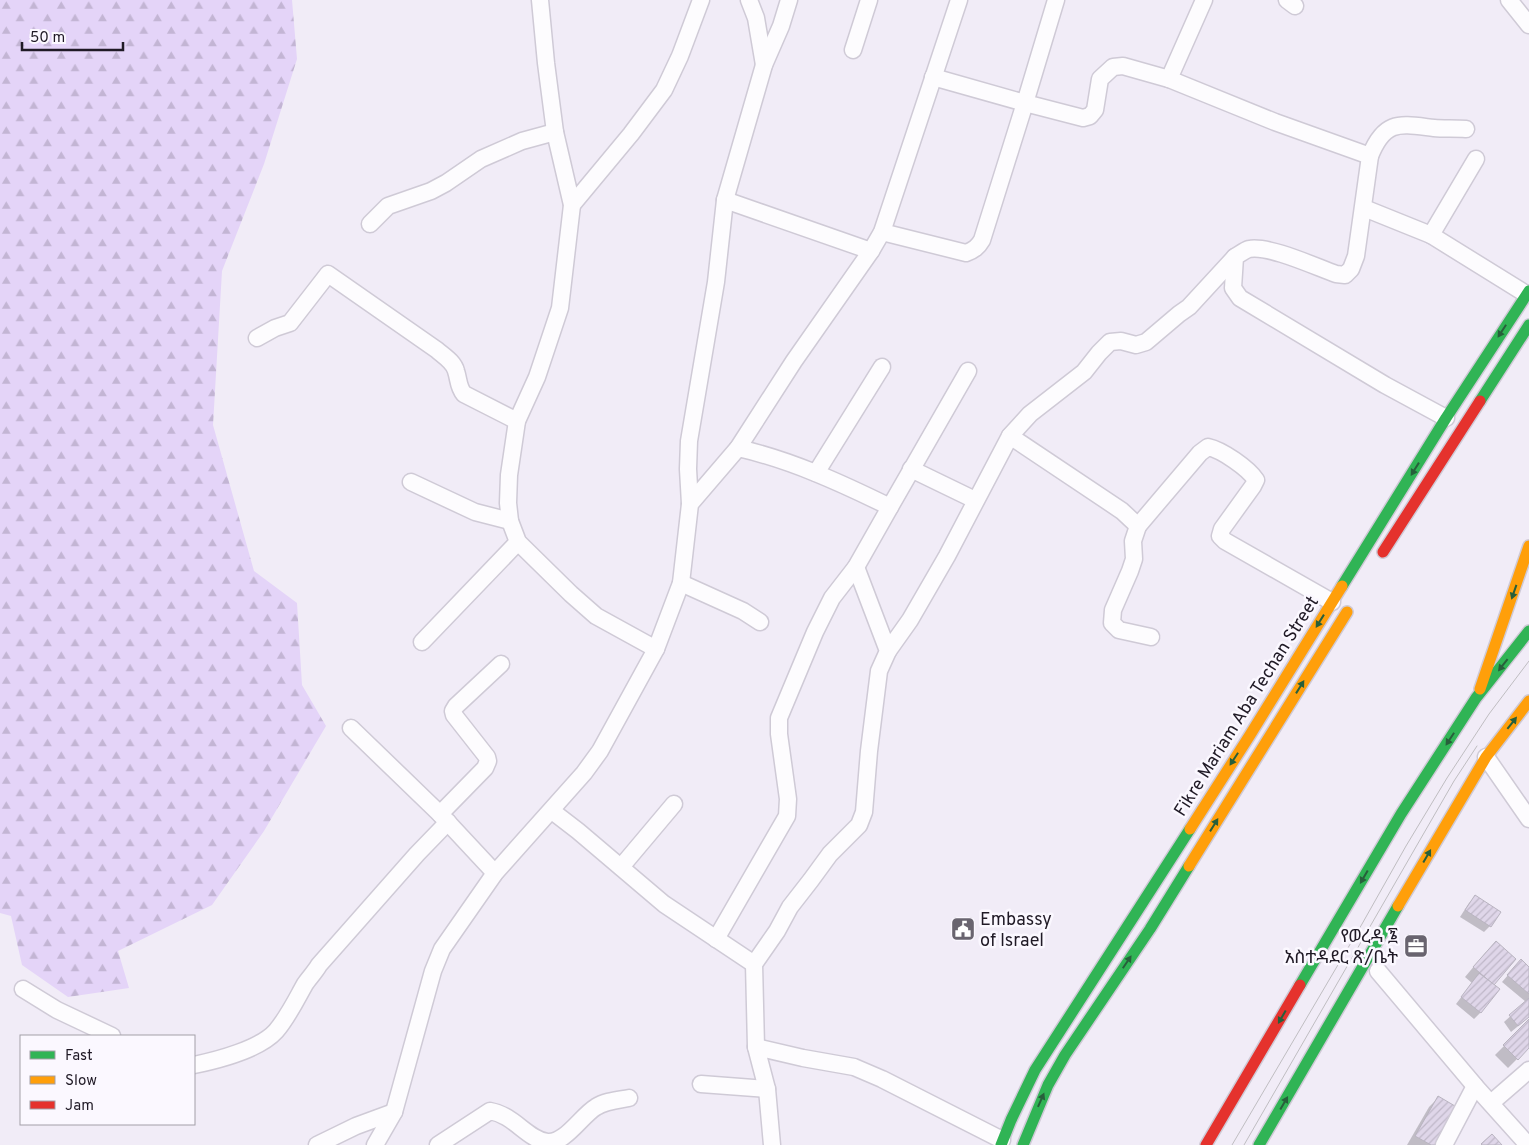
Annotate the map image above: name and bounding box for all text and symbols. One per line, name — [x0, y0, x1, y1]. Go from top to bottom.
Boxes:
scale bar — [22, 20, 124, 52]
text: 50 m — [30, 29, 65, 48]
one-way arrow — [1497, 325, 1507, 338]
one-way arrow — [1410, 462, 1420, 475]
one-way arrow — [1510, 585, 1518, 600]
street label: Fikre Mariam Aba Techan Street — [1170, 592, 1325, 821]
one-way arrow — [1315, 615, 1325, 628]
one-way arrow — [1497, 658, 1508, 671]
one-way arrow — [1295, 681, 1305, 694]
one-way arrow — [1507, 716, 1517, 730]
one-way arrow — [1445, 732, 1454, 745]
one-way arrow — [1229, 753, 1239, 766]
one-way arrow — [1210, 819, 1219, 832]
one-way arrow — [1422, 850, 1431, 863]
one-way arrow — [1360, 870, 1369, 884]
place label: Embassy of Israel — [980, 909, 1052, 953]
public building icon: Embassy of Israel — [950, 916, 976, 942]
place label: የወረዳ ፮ አስተዳደር ጽ/ቤት — [1285, 926, 1398, 970]
office icon: የወረዳ ፮ አስተዳደር ጽ/ቤት — [1403, 933, 1429, 959]
one-way arrow — [1122, 956, 1132, 969]
one-way arrow — [1278, 1010, 1286, 1025]
legend — [20, 1035, 195, 1125]
text: Fast — [65, 1047, 93, 1066]
text: Slow — [65, 1072, 97, 1091]
one-way arrow — [1038, 1093, 1046, 1107]
one-way arrow — [1279, 1096, 1288, 1109]
text: Jam — [65, 1097, 94, 1116]

